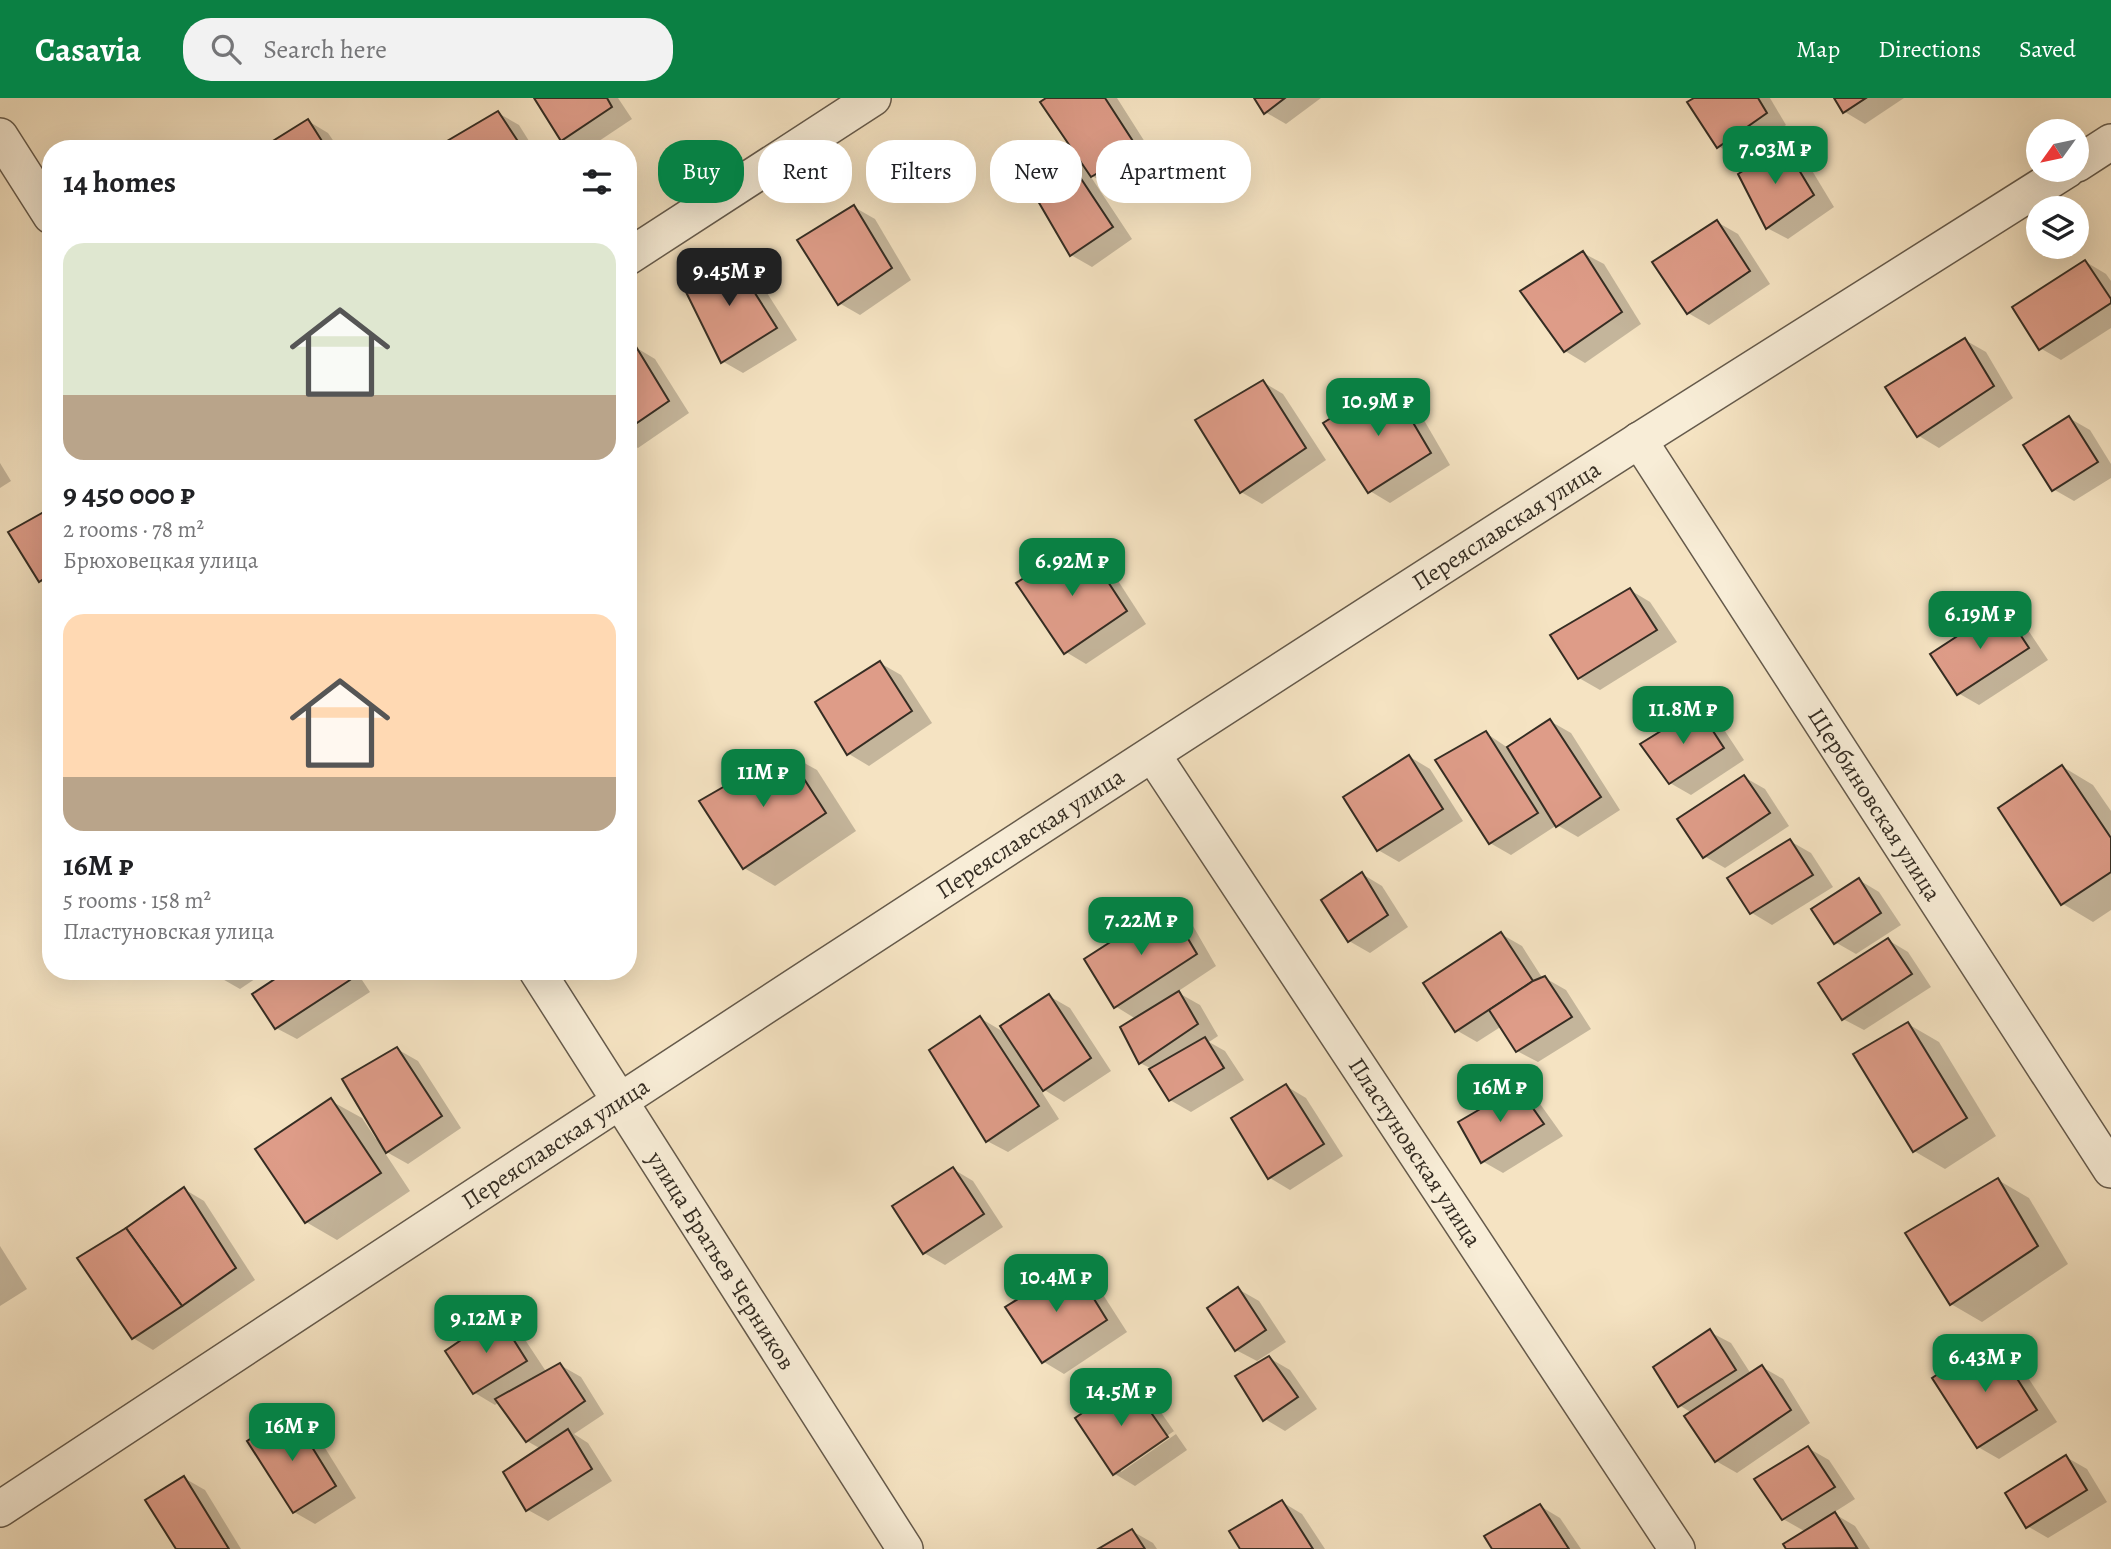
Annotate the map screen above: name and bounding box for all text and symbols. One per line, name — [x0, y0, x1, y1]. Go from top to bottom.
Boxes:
search box — [183, 18, 673, 81]
text: Casavia — [35, 27, 141, 72]
icon: search — [207, 30, 245, 68]
text: Search here — [263, 32, 387, 67]
text: Map — [1796, 33, 1840, 65]
text: Directions — [1878, 33, 1981, 65]
text: Saved — [2019, 33, 2076, 65]
north arrow — [2026, 119, 2090, 182]
map controls — [2026, 119, 2089, 259]
pin: 7.03M ₽ — [1710, 126, 1840, 186]
text: 7.03M ₽ — [1739, 133, 1811, 164]
chip: Buy — [658, 140, 744, 203]
chip: Rent — [758, 140, 852, 203]
chip: Filters — [866, 140, 976, 203]
chip: New — [990, 140, 1082, 203]
chip: Apartment — [1096, 140, 1251, 203]
text: 14 homes — [63, 162, 176, 202]
icon: filters — [578, 163, 616, 201]
button: layers — [2026, 196, 2089, 259]
pin: 9.45M ₽ — [664, 248, 794, 308]
text: 9.45M ₽ — [693, 255, 765, 286]
icon: home — [277, 289, 403, 415]
pin: 10.9M ₽ — [1313, 378, 1443, 438]
text: 10.9M ₽ — [1342, 385, 1414, 416]
street label: Переяславская улица — [1406, 453, 1607, 598]
text: 9 450 000 ₽ — [63, 474, 195, 514]
text: 2 rooms · 78 m² — [63, 514, 204, 545]
pin: 6.92M ₽ — [1007, 538, 1137, 598]
text: Брюховецкая улица — [63, 545, 258, 576]
text: 6.92M ₽ — [1035, 545, 1109, 576]
pin: 6.19M ₽ — [1915, 592, 2045, 651]
text: 6.19M ₽ — [1945, 598, 2015, 629]
icon: home — [277, 660, 403, 786]
pin: 11.8M ₽ — [1618, 686, 1748, 746]
text: 11.8M ₽ — [1649, 693, 1717, 724]
street label: Щербиновская улица — [1800, 702, 1949, 907]
pin: 11M ₽ — [714, 750, 812, 809]
text: 11M ₽ — [737, 756, 789, 787]
street label: Переяславская улица — [930, 760, 1130, 906]
text: 16M ₽ — [63, 845, 133, 885]
text: 5 rooms · 158 m² — [63, 885, 211, 916]
pin: 7.22M ₽ — [1076, 898, 1206, 957]
text: 7.22M ₽ — [1104, 904, 1178, 935]
text: Пластуновская улица — [63, 916, 274, 947]
street label: Пластуновская улица — [1341, 1051, 1489, 1253]
pin: 16M ₽ — [1451, 1065, 1549, 1124]
street label: Переяславская улица — [455, 1070, 655, 1217]
text: 16M ₽ — [1473, 1071, 1527, 1102]
street label: улица Братьев Черников — [639, 1144, 803, 1376]
pin: 10.4M ₽ — [991, 1254, 1121, 1314]
text: 10.4M ₽ — [1020, 1261, 1092, 1292]
pin: 9.12M ₽ — [421, 1296, 551, 1355]
text: 9.12M ₽ — [450, 1302, 522, 1333]
pin: 6.43M ₽ — [1920, 1334, 2050, 1394]
text: 6.43M ₽ — [1949, 1341, 2021, 1372]
pin: 14.5M ₽ — [1056, 1368, 1186, 1428]
text: 14.5M ₽ — [1086, 1375, 1156, 1406]
pin: 16M ₽ — [243, 1404, 341, 1463]
text: 16M ₽ — [265, 1410, 319, 1441]

